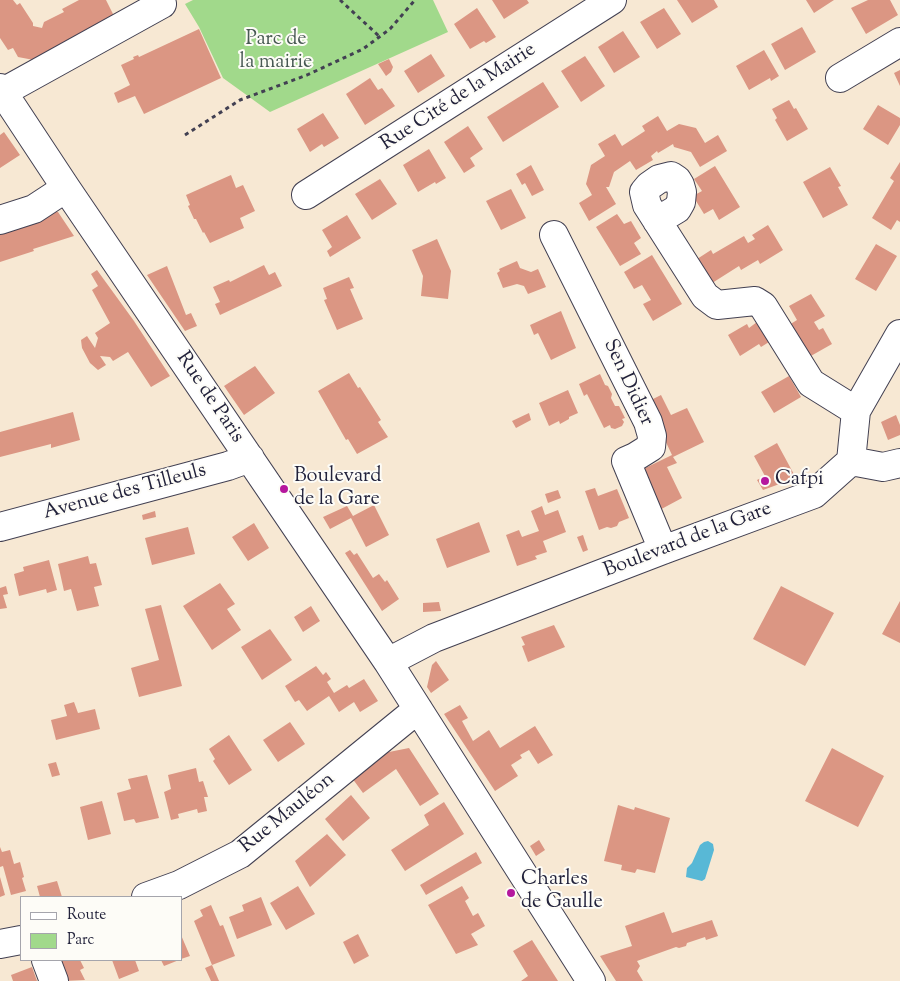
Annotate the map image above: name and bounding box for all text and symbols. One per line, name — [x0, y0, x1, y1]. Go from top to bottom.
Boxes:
park label: Parc de la mairie — [240, 29, 312, 76]
street label: Rue Cité de la Mairie — [377, 39, 541, 157]
street label: Sen Didier — [597, 336, 657, 430]
street label: Rue de Paris — [170, 348, 248, 448]
street label: Avenue des Tilleuls — [41, 460, 209, 526]
place label: Boulevard de la Gare — [294, 466, 382, 513]
place label: Cafpi — [775, 469, 824, 493]
marker: Cafpi — [759, 475, 771, 487]
marker: Boulevard de la Gare — [278, 483, 290, 495]
street label: Boulevard de la Gare — [601, 498, 775, 584]
street label: Rue Mauléon — [236, 768, 340, 860]
place label: Charles de Gaulle — [521, 869, 603, 916]
marker: Charles de Gaulle — [505, 887, 517, 899]
legend — [20, 896, 182, 961]
text: Route — [67, 905, 106, 926]
text: Parc — [67, 930, 94, 951]

